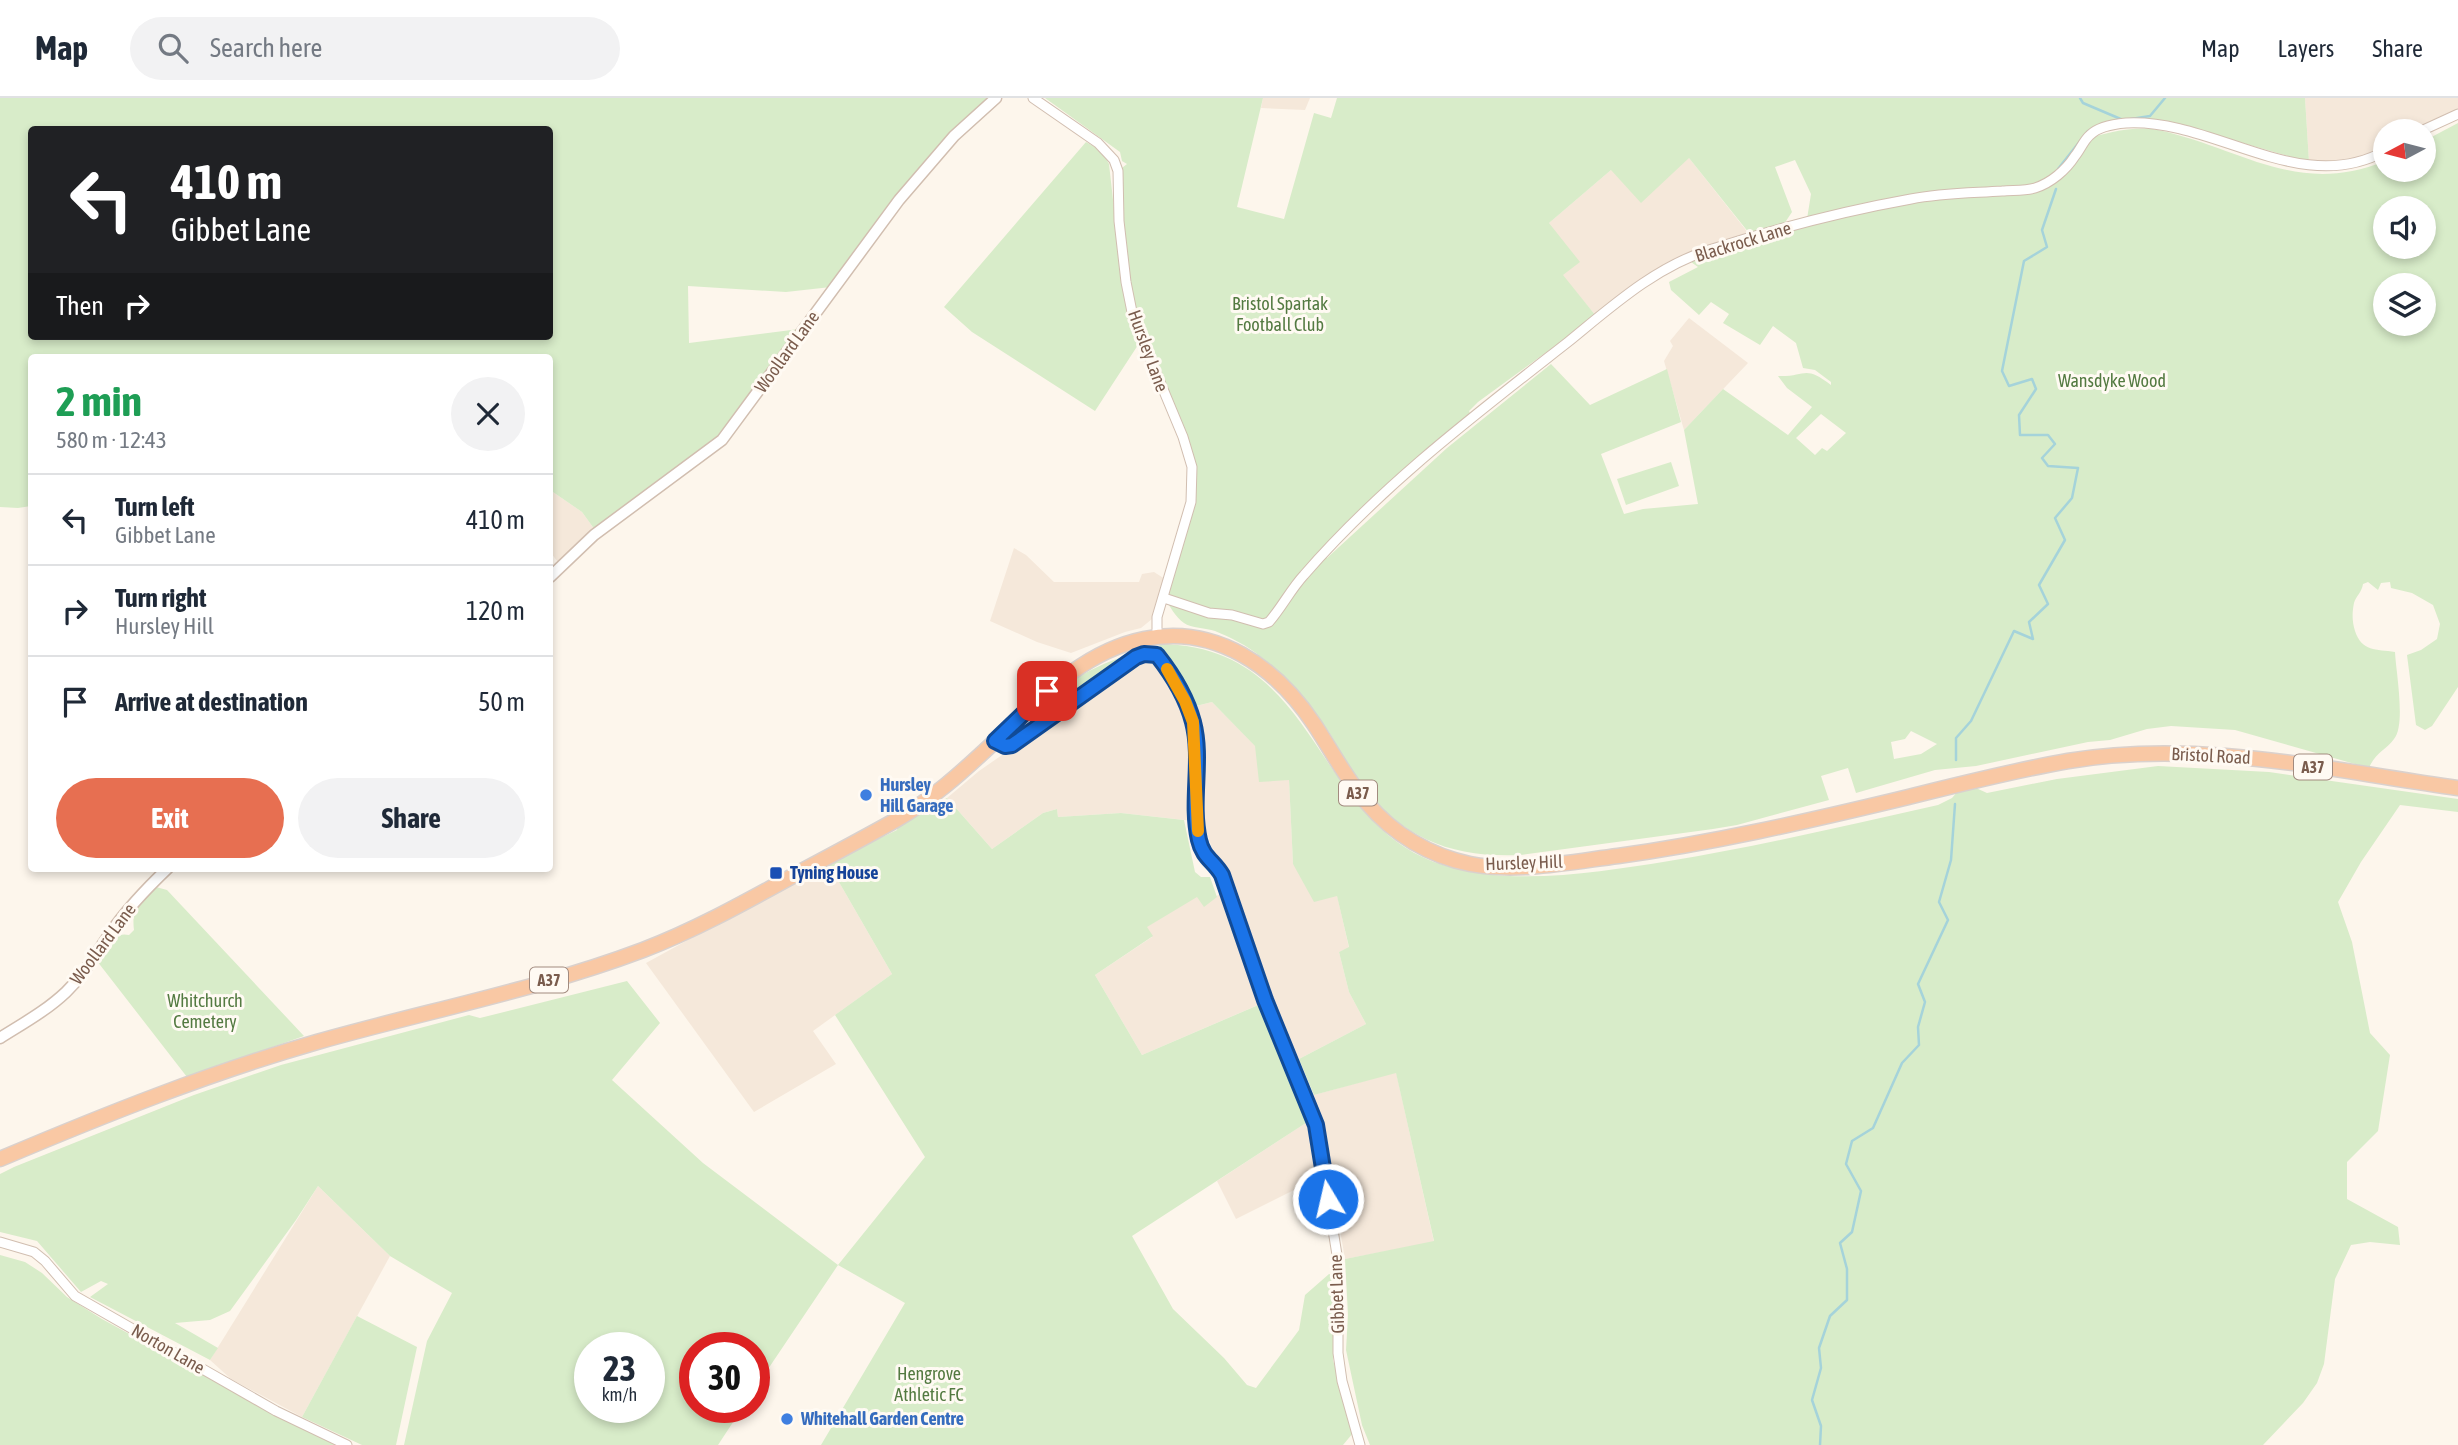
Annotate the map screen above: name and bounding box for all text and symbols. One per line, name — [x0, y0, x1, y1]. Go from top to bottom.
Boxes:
search box — [130, 17, 620, 80]
text: Map — [35, 29, 88, 67]
icon: search — [154, 29, 192, 67]
text: Search here — [210, 33, 322, 63]
text: Map — [2201, 35, 2240, 62]
text: Layers — [2278, 35, 2334, 62]
text: Share — [2372, 35, 2423, 62]
north arrow — [2373, 119, 2436, 182]
map controls — [2373, 119, 2436, 336]
text: 410 m — [171, 153, 282, 209]
icon: left — [56, 154, 147, 245]
button: sound — [2373, 196, 2436, 259]
text: Gibbet Lane — [171, 211, 311, 248]
street label: Blackrock Lane — [1692, 217, 1793, 266]
button: layers — [2373, 273, 2436, 336]
icon: right — [118, 287, 156, 325]
text: Then — [56, 291, 104, 321]
park label: Bristol Spartak Football Club — [1232, 293, 1328, 335]
street label: Woollard Lane — [750, 307, 823, 397]
street label: Hursley Lane — [1124, 307, 1173, 395]
park label: Wansdyke Wood — [2058, 370, 2166, 391]
text: 2 min — [56, 377, 142, 425]
button: close — [451, 377, 525, 451]
text: 580 m · 12:43 — [56, 427, 167, 453]
text: Turn left — [115, 492, 195, 522]
icon: left — [56, 501, 94, 539]
text: 410 m — [466, 505, 525, 535]
text: Gibbet Lane — [115, 522, 216, 548]
text: Turn right — [115, 583, 206, 613]
icon: right — [56, 592, 94, 630]
text: 120 m — [466, 596, 525, 626]
text: Hursley Hill — [115, 613, 214, 639]
pin — [1017, 661, 1077, 721]
icon: arrive — [1028, 672, 1066, 710]
icon: arrive — [56, 683, 94, 721]
text: Arrive at destination — [115, 687, 308, 717]
text: 50 m — [478, 687, 525, 717]
street label: Bristol Road — [2171, 743, 2251, 768]
road number: A37 — [2294, 754, 2332, 780]
place label: Hursley Hill Garage — [880, 774, 953, 816]
button: Exit — [56, 778, 284, 858]
button: Share — [298, 778, 525, 858]
road number: A37 — [1339, 780, 1377, 806]
marker: Hursley Hill Garage — [858, 787, 874, 803]
street label: Hursley Hill — [1485, 851, 1563, 874]
place label: Tyning House — [790, 862, 879, 883]
marker: Tyning House — [768, 865, 784, 881]
street label: Woollard Lane — [65, 899, 140, 988]
road number: A37 — [530, 968, 568, 992]
park label: Whitchurch Cemetery — [167, 990, 243, 1032]
position arrow — [1291, 1162, 1365, 1236]
street label: Gibbet Lane — [1325, 1254, 1348, 1334]
street label: Norton Lane — [128, 1319, 209, 1378]
speed limit sign: 30 — [679, 1332, 770, 1423]
text: 23 — [603, 1348, 636, 1388]
park label: Hengrove Athletic FC — [894, 1363, 964, 1405]
text: km/h — [602, 1384, 637, 1405]
place label: Whitehall Garden Centre — [800, 1408, 964, 1429]
marker: Whitehall Garden Centre — [779, 1411, 795, 1427]

